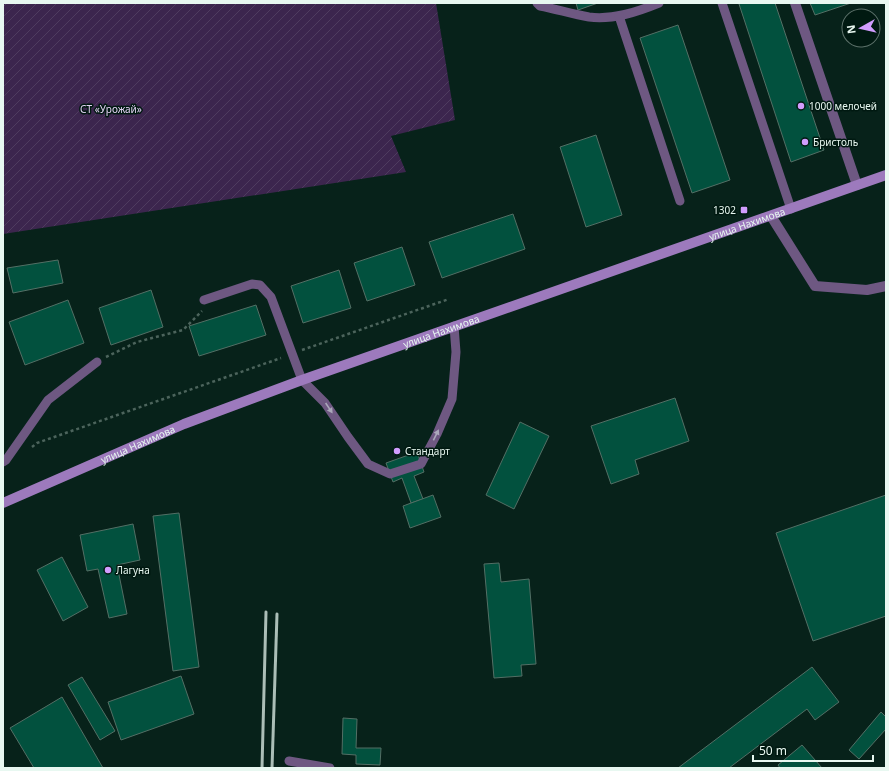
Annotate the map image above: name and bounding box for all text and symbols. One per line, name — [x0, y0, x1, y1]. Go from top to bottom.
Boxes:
north arrow — [841, 8, 881, 48]
text: N — [843, 24, 859, 35]
place label: 1000 мелочей — [809, 99, 877, 113]
marker: 1000 мелочей — [796, 101, 806, 111]
park label: СТ «Урожай» — [80, 102, 142, 116]
place label: Бристоль — [813, 135, 858, 149]
marker: Бристоль — [800, 137, 810, 147]
place label: 1302 — [713, 203, 736, 217]
street label: улица Нахимова — [707, 204, 787, 244]
marker: 1302 — [739, 205, 749, 215]
street label: улица Нахимова — [401, 311, 481, 351]
one-way arrow — [325, 403, 332, 414]
street label: улица Нахимова — [98, 422, 177, 467]
one-way arrow — [433, 429, 439, 440]
place label: Стандарт — [405, 444, 450, 458]
marker: Стандарт — [392, 446, 402, 456]
place label: Лагуна — [116, 563, 150, 577]
marker: Лагуна — [103, 565, 113, 575]
scale bar — [753, 737, 873, 763]
text: 50 m — [759, 742, 787, 759]

